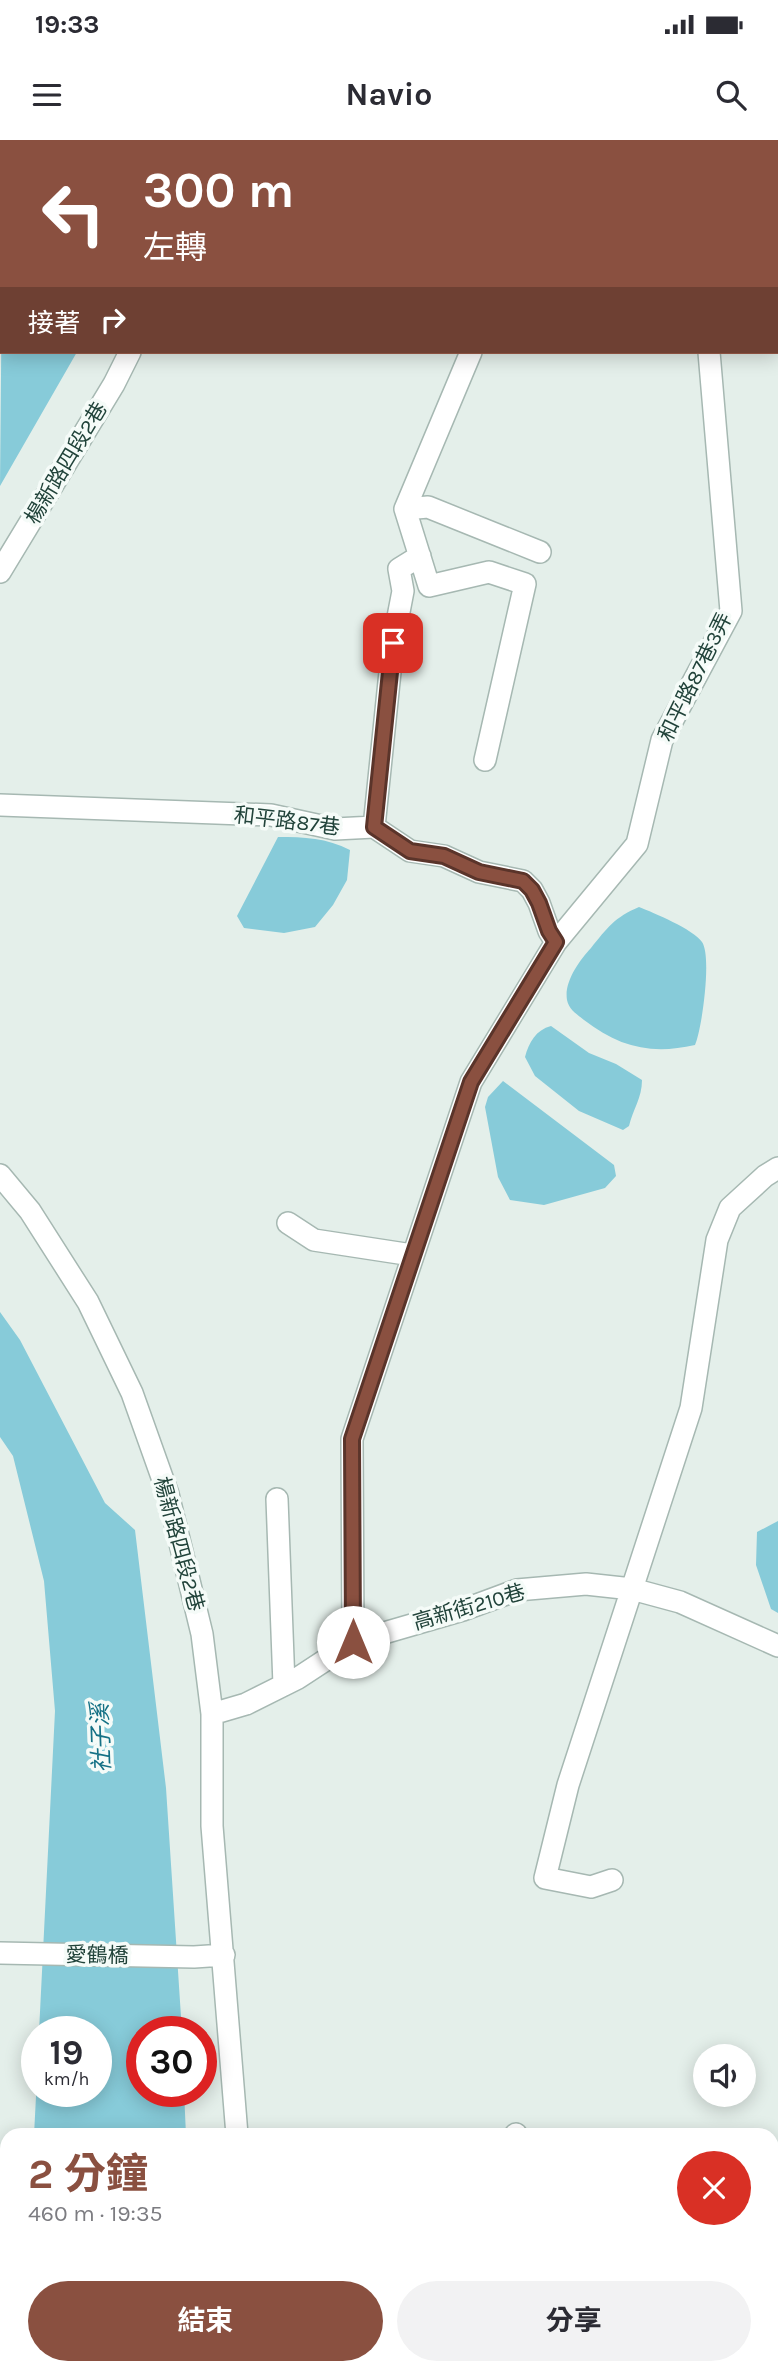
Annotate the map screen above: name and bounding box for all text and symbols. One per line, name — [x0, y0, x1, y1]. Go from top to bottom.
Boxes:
text: 19:33 — [35, 9, 99, 40]
icon: menu — [28, 76, 66, 114]
text: Navio — [346, 76, 432, 113]
icon: search — [712, 76, 750, 114]
text: 300 m — [143, 162, 294, 219]
icon: left — [28, 168, 119, 259]
text: 左轉 — [143, 229, 207, 266]
icon: right — [94, 301, 132, 339]
text: 接著 — [28, 308, 80, 339]
street label: 楊新路四段2巷 — [20, 398, 112, 528]
street label: 和平路87巷3弄 — [653, 609, 737, 745]
pin — [363, 613, 423, 673]
icon: arrive — [374, 624, 412, 662]
street label: 和平路87巷 — [233, 803, 341, 839]
street label: 楊新路四段2巷 — [150, 1474, 208, 1614]
street label: 高新街210巷 — [410, 1580, 528, 1634]
position arrow — [316, 1605, 390, 1679]
water label: 社子溪 — [86, 1700, 116, 1773]
street label: 愛鶴橋 — [65, 1942, 129, 1968]
speed limit sign: 30 — [126, 2016, 217, 2107]
text: 19 — [50, 2032, 83, 2073]
map controls — [693, 2044, 756, 2107]
button: sound — [693, 2044, 756, 2107]
text: km/h — [44, 2068, 89, 2090]
text: 2 分鐘 — [28, 2149, 148, 2199]
button: close — [677, 2151, 751, 2225]
text: 460 m · 19:35 — [28, 2200, 162, 2227]
button: 結束 — [28, 2281, 383, 2361]
button: 分享 — [397, 2281, 751, 2361]

